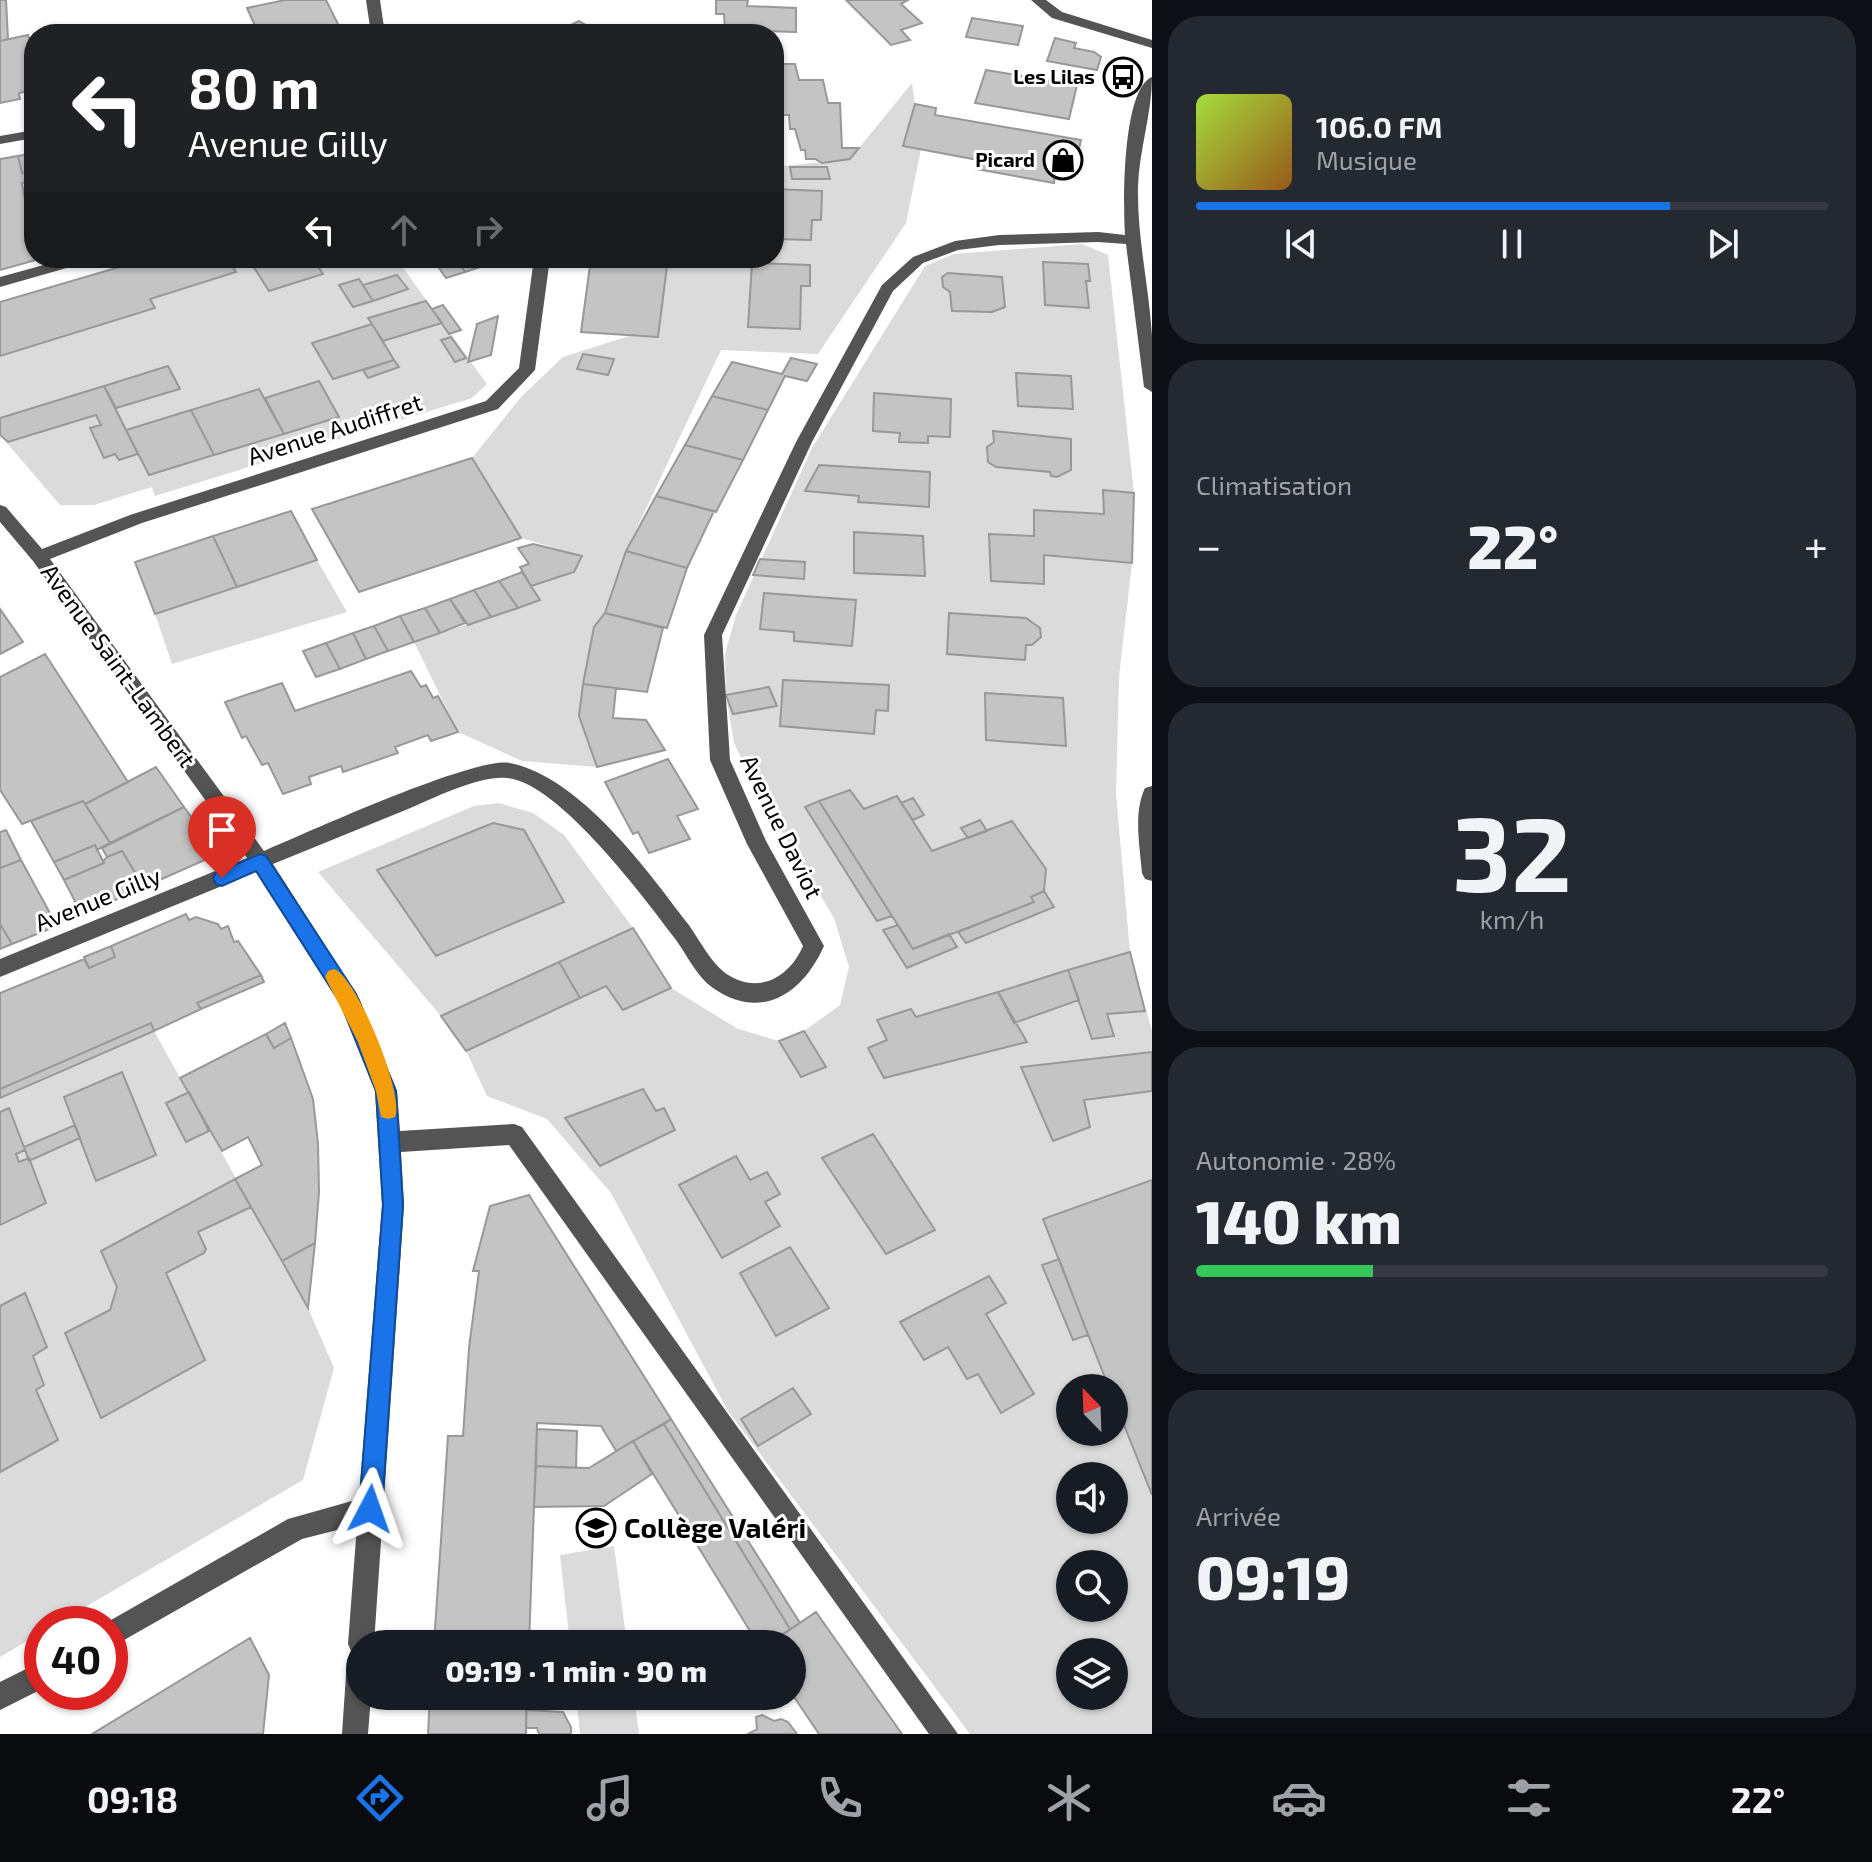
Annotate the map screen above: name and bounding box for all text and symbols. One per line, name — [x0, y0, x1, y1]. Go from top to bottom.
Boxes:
text: 80 m — [188, 53, 320, 120]
icon: left — [56, 56, 160, 160]
bus stop icon: Les Lilas — [1102, 56, 1144, 98]
place label: Les Lilas — [1013, 64, 1095, 88]
text: 106.0 FM — [1316, 108, 1442, 144]
text: Avenue Gilly — [188, 121, 388, 164]
shop icon: Picard — [1042, 139, 1084, 181]
text: Musique — [1316, 144, 1417, 175]
place label: Picard — [975, 147, 1035, 171]
icon: left — [298, 208, 342, 252]
icon: ahead — [382, 208, 426, 252]
icon: right — [466, 208, 510, 252]
icon: previous — [1279, 222, 1323, 266]
icon: pause — [1490, 222, 1534, 266]
icon: next — [1701, 222, 1745, 266]
street label: Avenue Audiffret — [244, 387, 426, 470]
text: Climatisation — [1196, 469, 1352, 500]
text: 22° — [1467, 509, 1558, 581]
text: − — [1196, 518, 1222, 571]
text: + — [1804, 518, 1828, 571]
street label: Avenue Saint-Lambert — [36, 558, 203, 772]
street label: Avenue Daviot — [735, 750, 830, 903]
text: 32 — [1452, 788, 1572, 913]
pin — [188, 796, 256, 878]
icon: arrive — [200, 808, 244, 852]
street label: Avenue Gilly — [30, 860, 165, 937]
text: km/h — [1480, 903, 1544, 934]
text: Autonomie · 28% — [1196, 1144, 1396, 1175]
text: 140 km — [1196, 1184, 1402, 1256]
north arrow — [1056, 1374, 1128, 1446]
map controls — [1056, 1374, 1128, 1710]
button: sound — [1056, 1462, 1128, 1534]
position arrow — [328, 1467, 412, 1551]
text: Arrivée — [1196, 1500, 1281, 1531]
school or university icon: Collège Valéri — [575, 1507, 617, 1549]
place label: Collège Valéri — [624, 1510, 806, 1544]
text: 09:19 — [1196, 1540, 1350, 1612]
button: search — [1056, 1550, 1128, 1622]
speed limit sign: 40 — [24, 1606, 128, 1710]
button: layers — [1056, 1638, 1128, 1710]
text: 09:19 · 1 min · 90 m — [445, 1652, 707, 1688]
icon: directions — [352, 1770, 408, 1826]
icon: music — [582, 1770, 638, 1826]
icon: phone — [812, 1770, 868, 1826]
icon: climate — [1041, 1770, 1097, 1826]
icon: car — [1271, 1770, 1327, 1826]
icon: filters — [1501, 1770, 1557, 1826]
text: 09:18 — [87, 1777, 178, 1820]
text: 22° — [1731, 1777, 1785, 1820]

